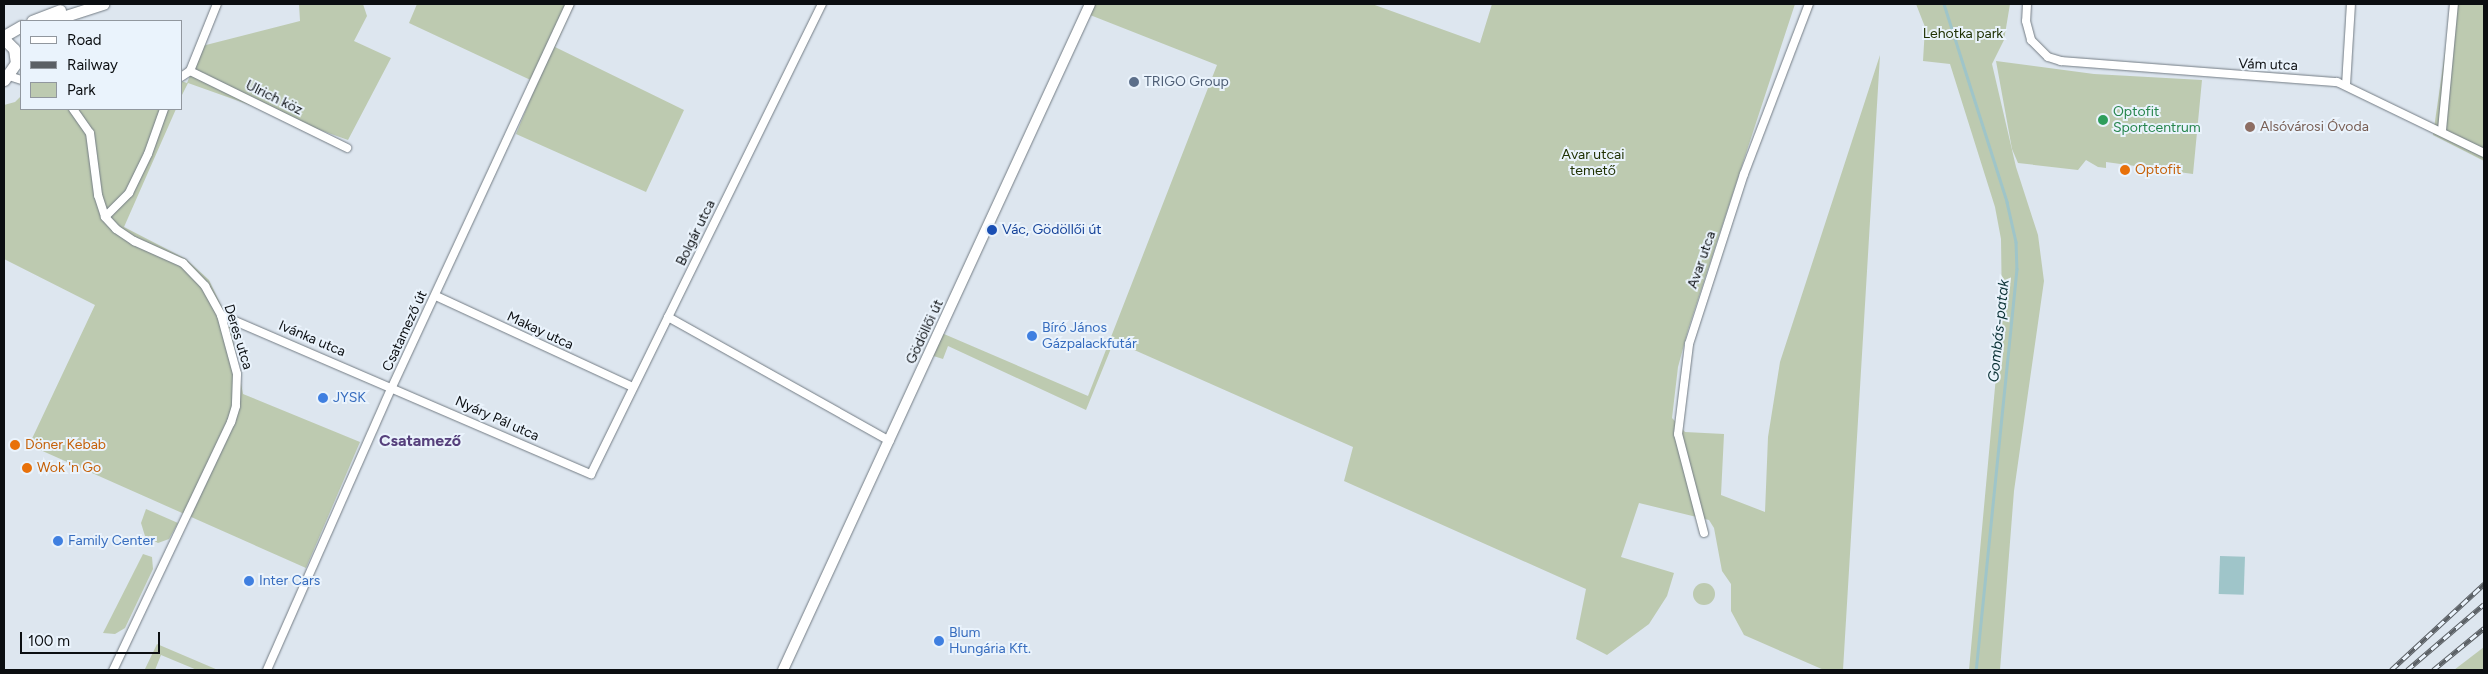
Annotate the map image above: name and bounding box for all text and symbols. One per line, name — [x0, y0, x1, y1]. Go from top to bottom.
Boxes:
legend — [20, 20, 182, 110]
park label: Lehotka park — [1923, 26, 2003, 42]
text: Road — [67, 31, 102, 49]
text: Railway — [67, 56, 118, 74]
street label: Vám utca — [2238, 56, 2298, 74]
place label: TRIGO Group — [1144, 74, 1229, 90]
marker: TRIGO Group — [1128, 76, 1140, 88]
street label: Ulrich köz — [243, 77, 305, 119]
text: Park — [67, 81, 96, 99]
place label: Optofit Sportcentrum — [2113, 104, 2201, 136]
marker: Optofit Sportcentrum — [2097, 114, 2109, 126]
place label: Alsóvárosi Óvoda — [2260, 119, 2369, 135]
marker: Alsóvárosi Óvoda — [2244, 121, 2256, 133]
park label: Avar utcai temető — [1562, 147, 1624, 180]
place label: Optofit — [2135, 162, 2181, 178]
marker: Optofit — [2119, 164, 2131, 176]
street label: Bolgár utca — [673, 197, 719, 269]
place label: Vác, Gödöllői út — [1002, 222, 1102, 238]
marker: Vác, Gödöllői út — [986, 224, 998, 236]
street label: Avar utca — [1684, 229, 1720, 291]
water label: Gombás-patak — [1985, 279, 2013, 383]
street label: Csatamező út — [379, 288, 431, 374]
street label: Gödöllői út — [903, 297, 947, 367]
street label: Deres utca — [220, 302, 256, 372]
street label: Makay utca — [504, 308, 576, 354]
street label: Ivánka utca — [276, 317, 348, 361]
place label: Bíró János Gázpalackfutár — [1042, 320, 1137, 352]
marker: Bíró János Gázpalackfutár — [1026, 330, 1038, 342]
place label: JYSK — [333, 390, 366, 406]
marker: JYSK — [317, 392, 329, 404]
street label: Nyáry Pál utca — [452, 393, 542, 445]
district label: Csatamező — [379, 431, 461, 451]
place label: Döner Kebab — [25, 437, 106, 453]
marker: Döner Kebab — [9, 439, 21, 451]
place label: Wok 'n Go — [37, 460, 101, 476]
marker: Wok 'n Go — [21, 462, 33, 474]
place label: Family Center — [68, 533, 155, 549]
marker: Family Center — [52, 535, 64, 547]
place label: Inter Cars — [259, 573, 320, 589]
marker: Inter Cars — [243, 575, 255, 587]
scale bar — [22, 622, 162, 654]
place label: Blum Hungária Kft. — [949, 625, 1031, 658]
text: 100 m — [28, 632, 70, 650]
marker: Blum Hungária Kft. — [933, 635, 945, 647]

